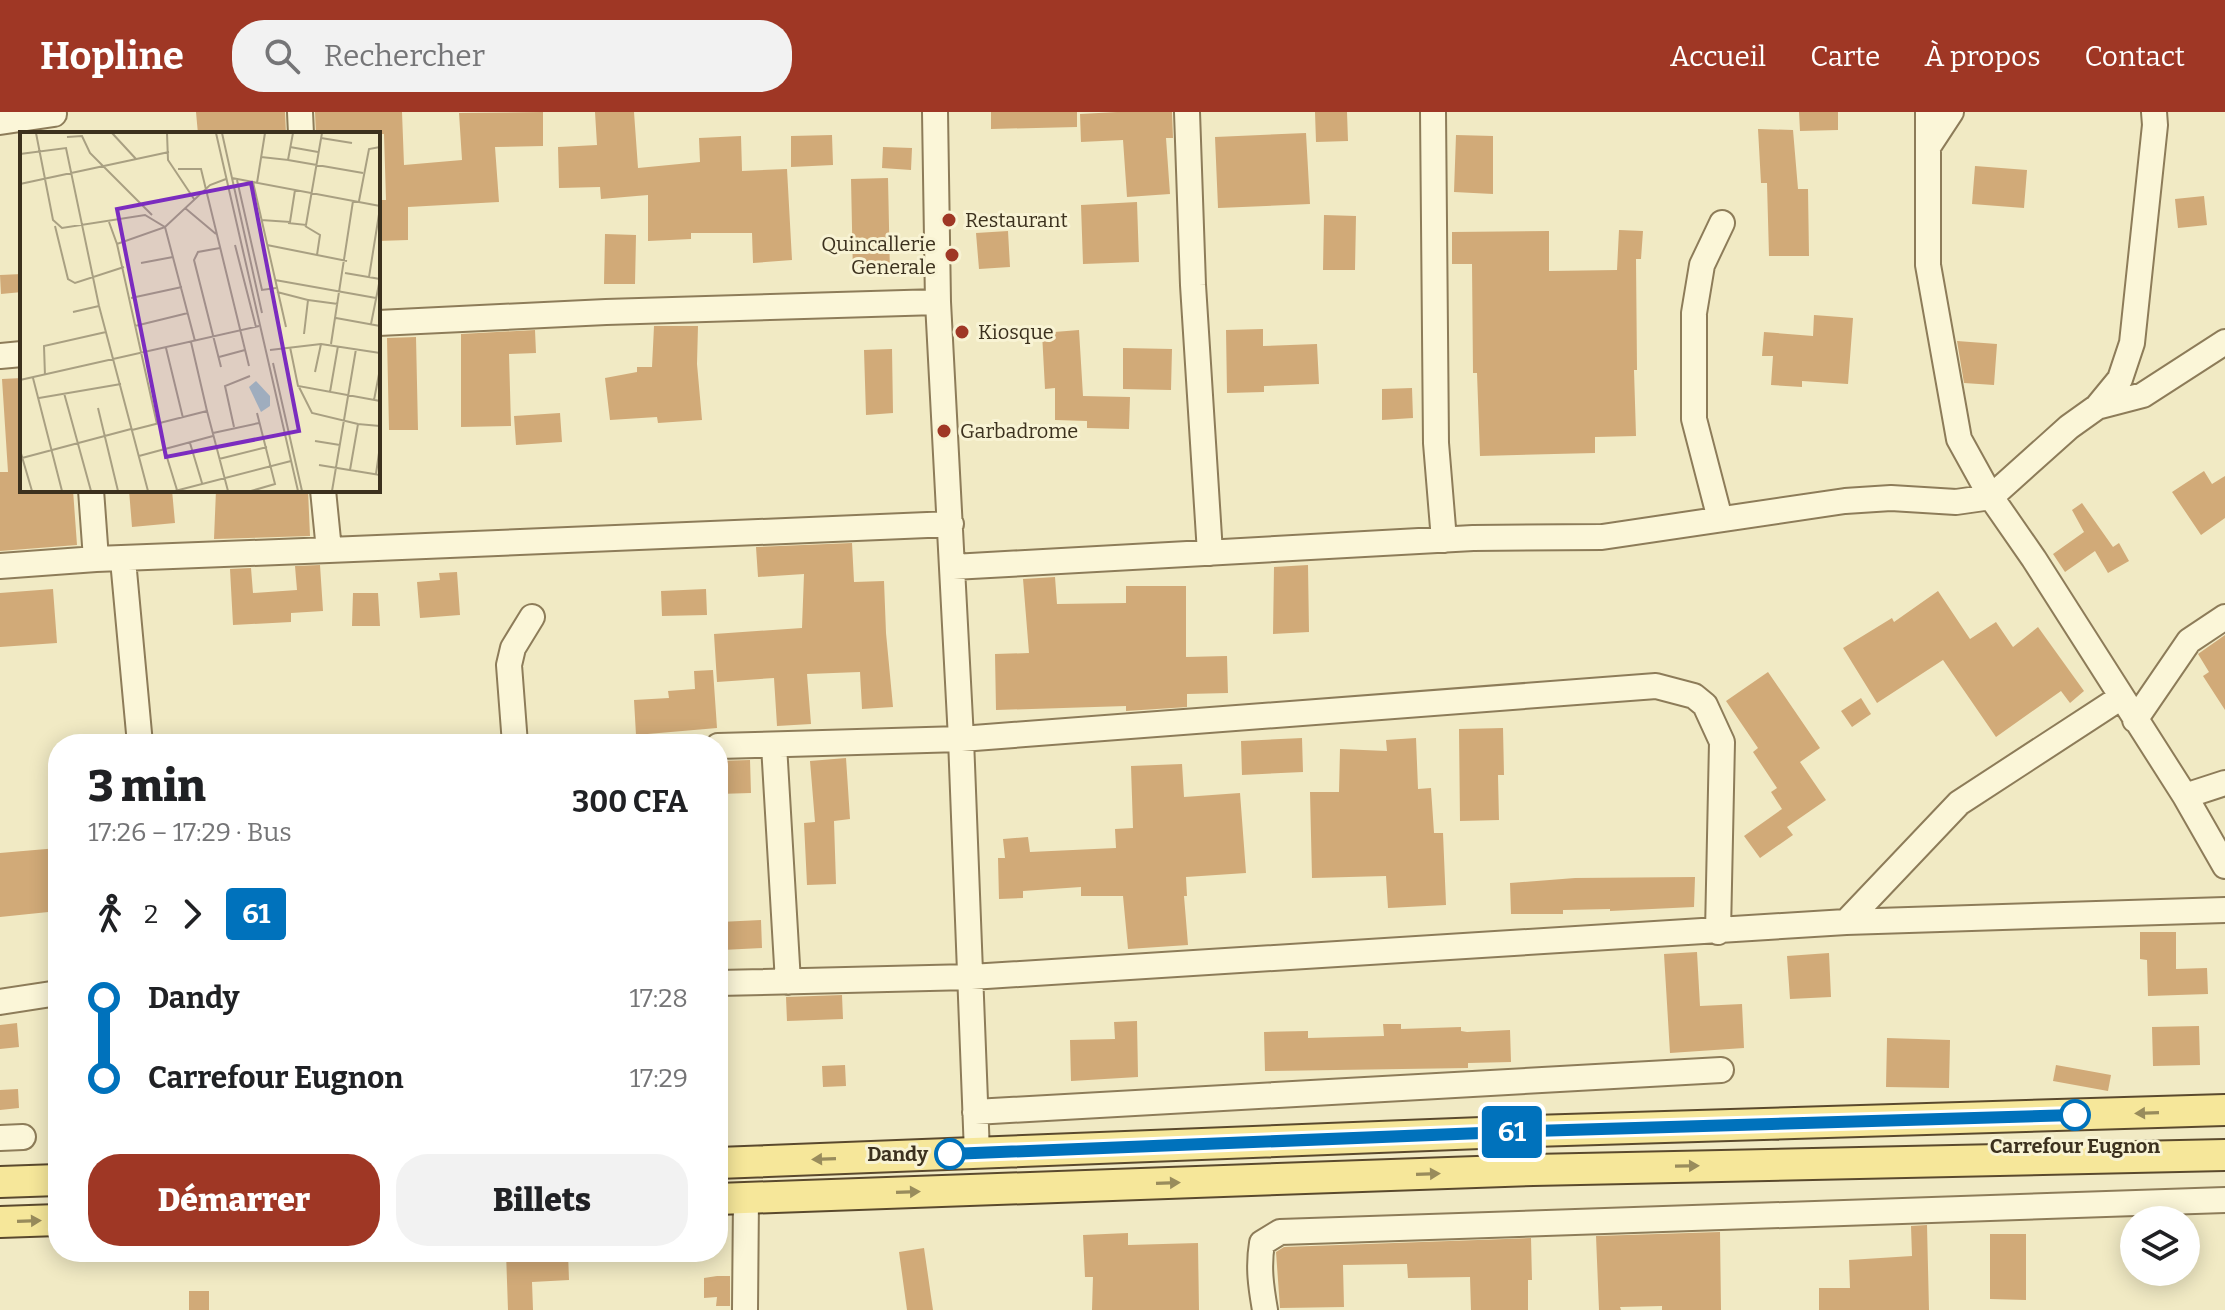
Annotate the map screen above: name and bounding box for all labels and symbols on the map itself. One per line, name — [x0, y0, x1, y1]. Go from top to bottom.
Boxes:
inset map — [20, 132, 380, 492]
place label: Restaurant — [965, 208, 1068, 232]
marker: Restaurant — [940, 211, 958, 229]
place label: Quincallerie Generale — [821, 232, 936, 279]
marker: Quincallerie Generale — [943, 246, 961, 264]
place label: Kiosque — [978, 320, 1054, 344]
marker: Kiosque — [953, 323, 971, 341]
place label: Garbadrome — [960, 419, 1078, 443]
marker: Garbadrome — [935, 422, 953, 440]
marker: Carrefour Eugnon — [2060, 1100, 2090, 1130]
line badge: 61 — [1476, 1106, 1548, 1158]
one-way arrow — [2134, 1106, 2159, 1119]
place label: Carrefour Eugnon — [1990, 1134, 2160, 1158]
marker: Dandy — [935, 1139, 965, 1169]
place label: Dandy — [867, 1142, 929, 1166]
one-way arrow — [811, 1152, 836, 1165]
one-way arrow — [1675, 1160, 1700, 1172]
one-way arrow — [1416, 1167, 1441, 1180]
one-way arrow — [1156, 1176, 1181, 1189]
one-way arrow — [896, 1185, 921, 1198]
one-way arrow — [17, 1215, 42, 1228]

